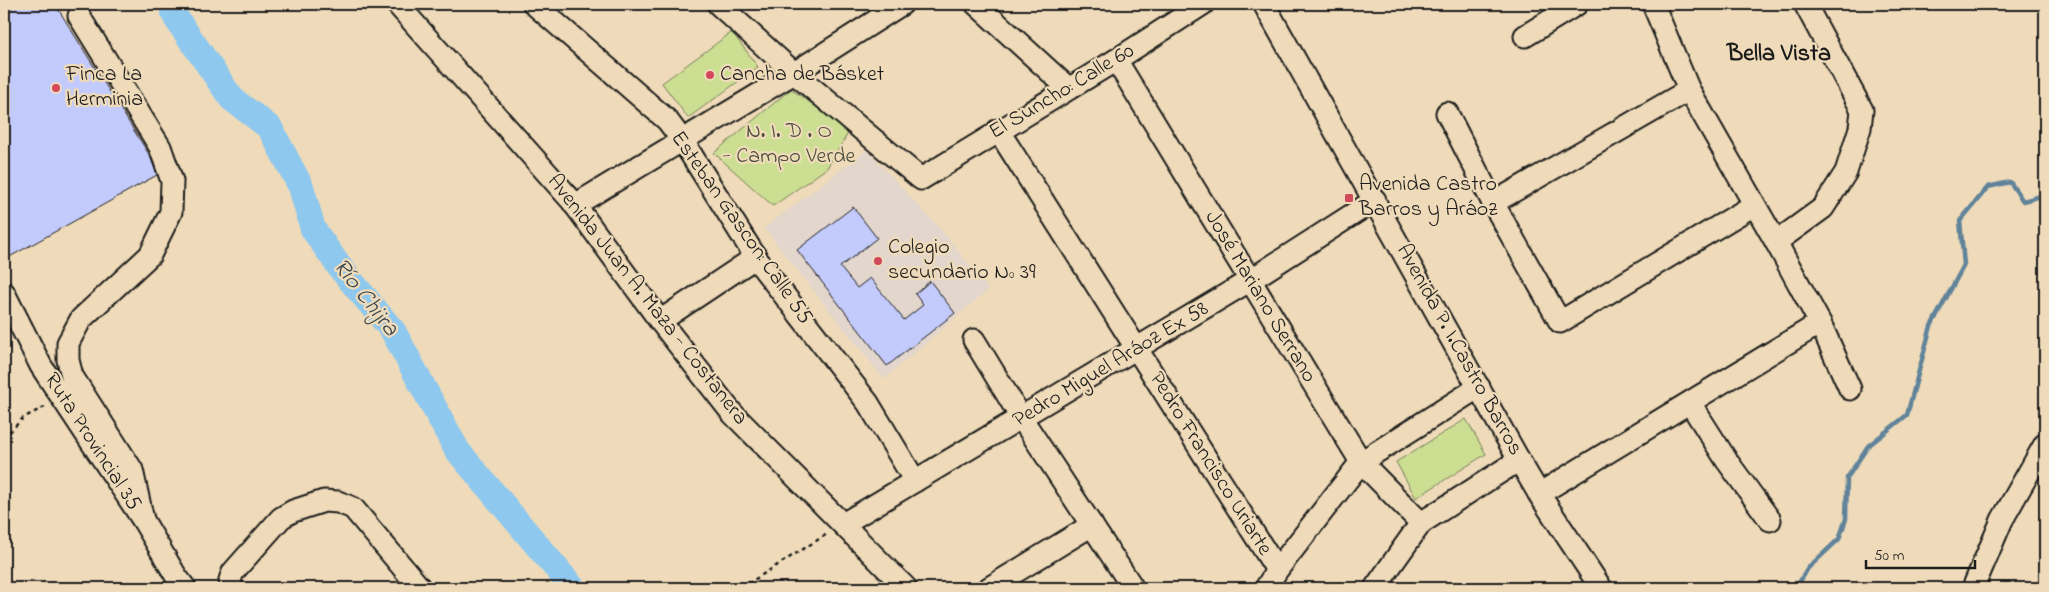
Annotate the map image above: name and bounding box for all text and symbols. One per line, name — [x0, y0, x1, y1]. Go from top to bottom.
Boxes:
street label: El Suncho: Calle 60 — [983, 36, 1141, 148]
district label: Bella Vista — [1726, 37, 1831, 72]
place label: Finca La Herminia — [65, 59, 143, 116]
place label: Cancha de Básket — [720, 59, 885, 91]
marker: Cancha de Básket — [704, 69, 716, 81]
marker: Finca La Herminia — [50, 82, 62, 94]
park label: N. I. D . O - Campo Verde — [723, 116, 856, 173]
street label: Esteban Gascon: Calle 55 — [662, 125, 820, 331]
street label: Avenida Juan A. Maza - Costanera — [539, 168, 755, 432]
place label: Avenida Castro Barros y Aráoz — [1358, 169, 1498, 227]
marker: Avenida Castro Barros y Aráoz — [1343, 192, 1355, 204]
street label: José Mariano Serrano — [1196, 205, 1324, 389]
place label: Colegio secundario Nº 39 — [888, 232, 1036, 289]
street label: Avenida P. I.Castro Barros — [1387, 238, 1531, 462]
water label: Río Chijra — [323, 252, 407, 345]
marker: Colegio secundario Nº 39 — [872, 255, 884, 267]
street label: Pedro Miguel Aráoz Ex 58 — [1007, 294, 1215, 437]
street label: Pedro Francisco Uriarte — [1140, 366, 1280, 562]
street label: Ruta Provincial 35 — [35, 367, 149, 517]
scale bar — [1866, 537, 1975, 569]
text: 50 m — [1874, 545, 1905, 567]

